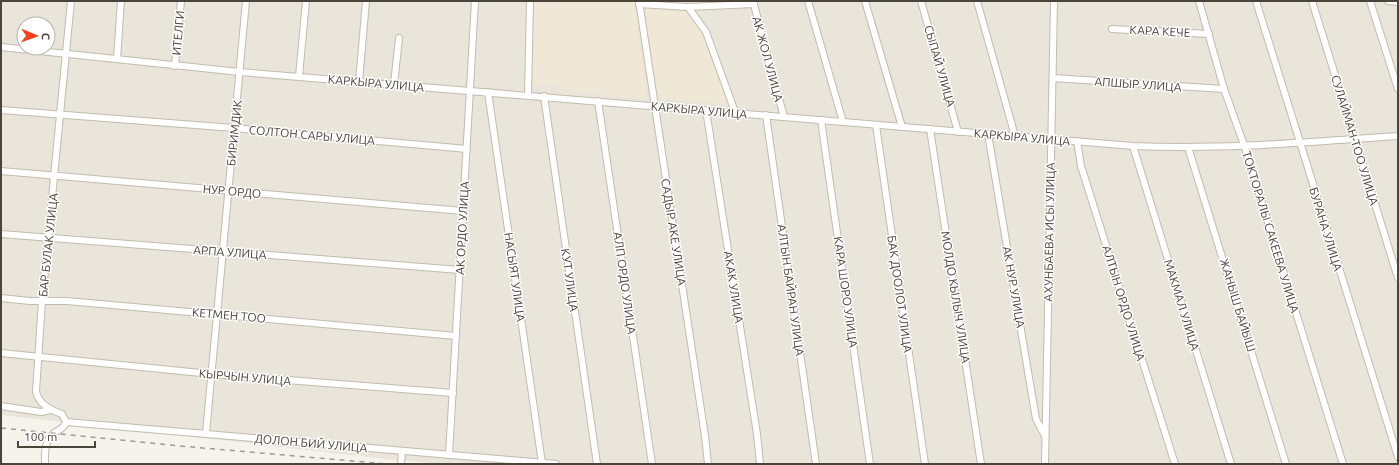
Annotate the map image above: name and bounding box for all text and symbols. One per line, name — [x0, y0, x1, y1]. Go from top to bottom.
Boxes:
street label: ИТЕЛГИ — [170, 10, 186, 56]
street label: АК ЖОЛ УЛИЦА — [750, 15, 786, 103]
north arrow — [16, 16, 56, 56]
street label: КАРА КЕЧЕ — [1129, 23, 1191, 39]
street label: СЫПАЙ УЛИЦА — [922, 24, 958, 109]
text: С — [40, 33, 52, 40]
street label: КАРКЫРА УЛИЦА — [327, 72, 425, 94]
street label: СУЛАЙМАН-ТОО УЛИЦА — [1329, 73, 1381, 207]
street label: АПШЫР УЛИЦА — [1094, 74, 1182, 94]
street label: БИРИМДИК — [224, 99, 244, 167]
street label: КАРКЫРА УЛИЦА — [650, 99, 748, 121]
street label: СОЛТОН САРЫ УЛИЦА — [248, 123, 376, 147]
street label: КАРКЫРА УЛИЦА — [973, 126, 1071, 148]
street label: ТОКТОРАЛЫ САКЕЕВА УЛИЦА — [1240, 149, 1302, 315]
street label: АХУНБАЕВА ИСЫ УЛИЦА — [1041, 162, 1057, 302]
street label: САДЫР АКЕ УЛИЦА — [659, 178, 689, 287]
street label: АК ОРДО УЛИЦА — [453, 181, 471, 275]
street label: НУР ОРДО — [202, 182, 262, 200]
street label: БУРАНА УЛИЦА — [1307, 185, 1345, 273]
street label: БАР БУЛАК УЛИЦА — [36, 192, 60, 298]
street label: АЛТЫН БАЙРАН УЛИЦА — [775, 223, 807, 357]
street label: МОЛДО КЫЛЫЧ УЛИЦА — [939, 230, 973, 364]
street label: АЛП ОРДО УЛИЦА — [611, 231, 639, 335]
street label: НАСЫЯТ УЛИЦА — [502, 232, 528, 323]
street label: БАК ДООЛОТ УЛИЦА — [885, 234, 915, 354]
street label: КАРА ШОРО УЛИЦА — [832, 235, 860, 349]
street label: АРПА УЛИЦА — [193, 243, 267, 261]
street label: АЛТЫН ОРДО УЛИЦА — [1100, 244, 1148, 362]
street label: АК НУР УЛИЦА — [1000, 245, 1028, 329]
street label: КУТ УЛИЦА — [559, 248, 581, 313]
street label: АКАК УЛИЦА — [722, 250, 746, 324]
street label: ЖАНЫШ БАЙЫШ — [1218, 257, 1258, 353]
street label: МАКМАЛ УЛИЦА — [1162, 258, 1202, 352]
street label: КЕТМЕН ТОО — [192, 305, 266, 325]
street label: КЫРЧЫН УЛИЦА — [198, 366, 292, 388]
scale bar — [18, 423, 95, 449]
text: 100 m — [24, 430, 57, 443]
street label: ДОЛОН БИЙ УЛИЦА — [254, 432, 368, 454]

